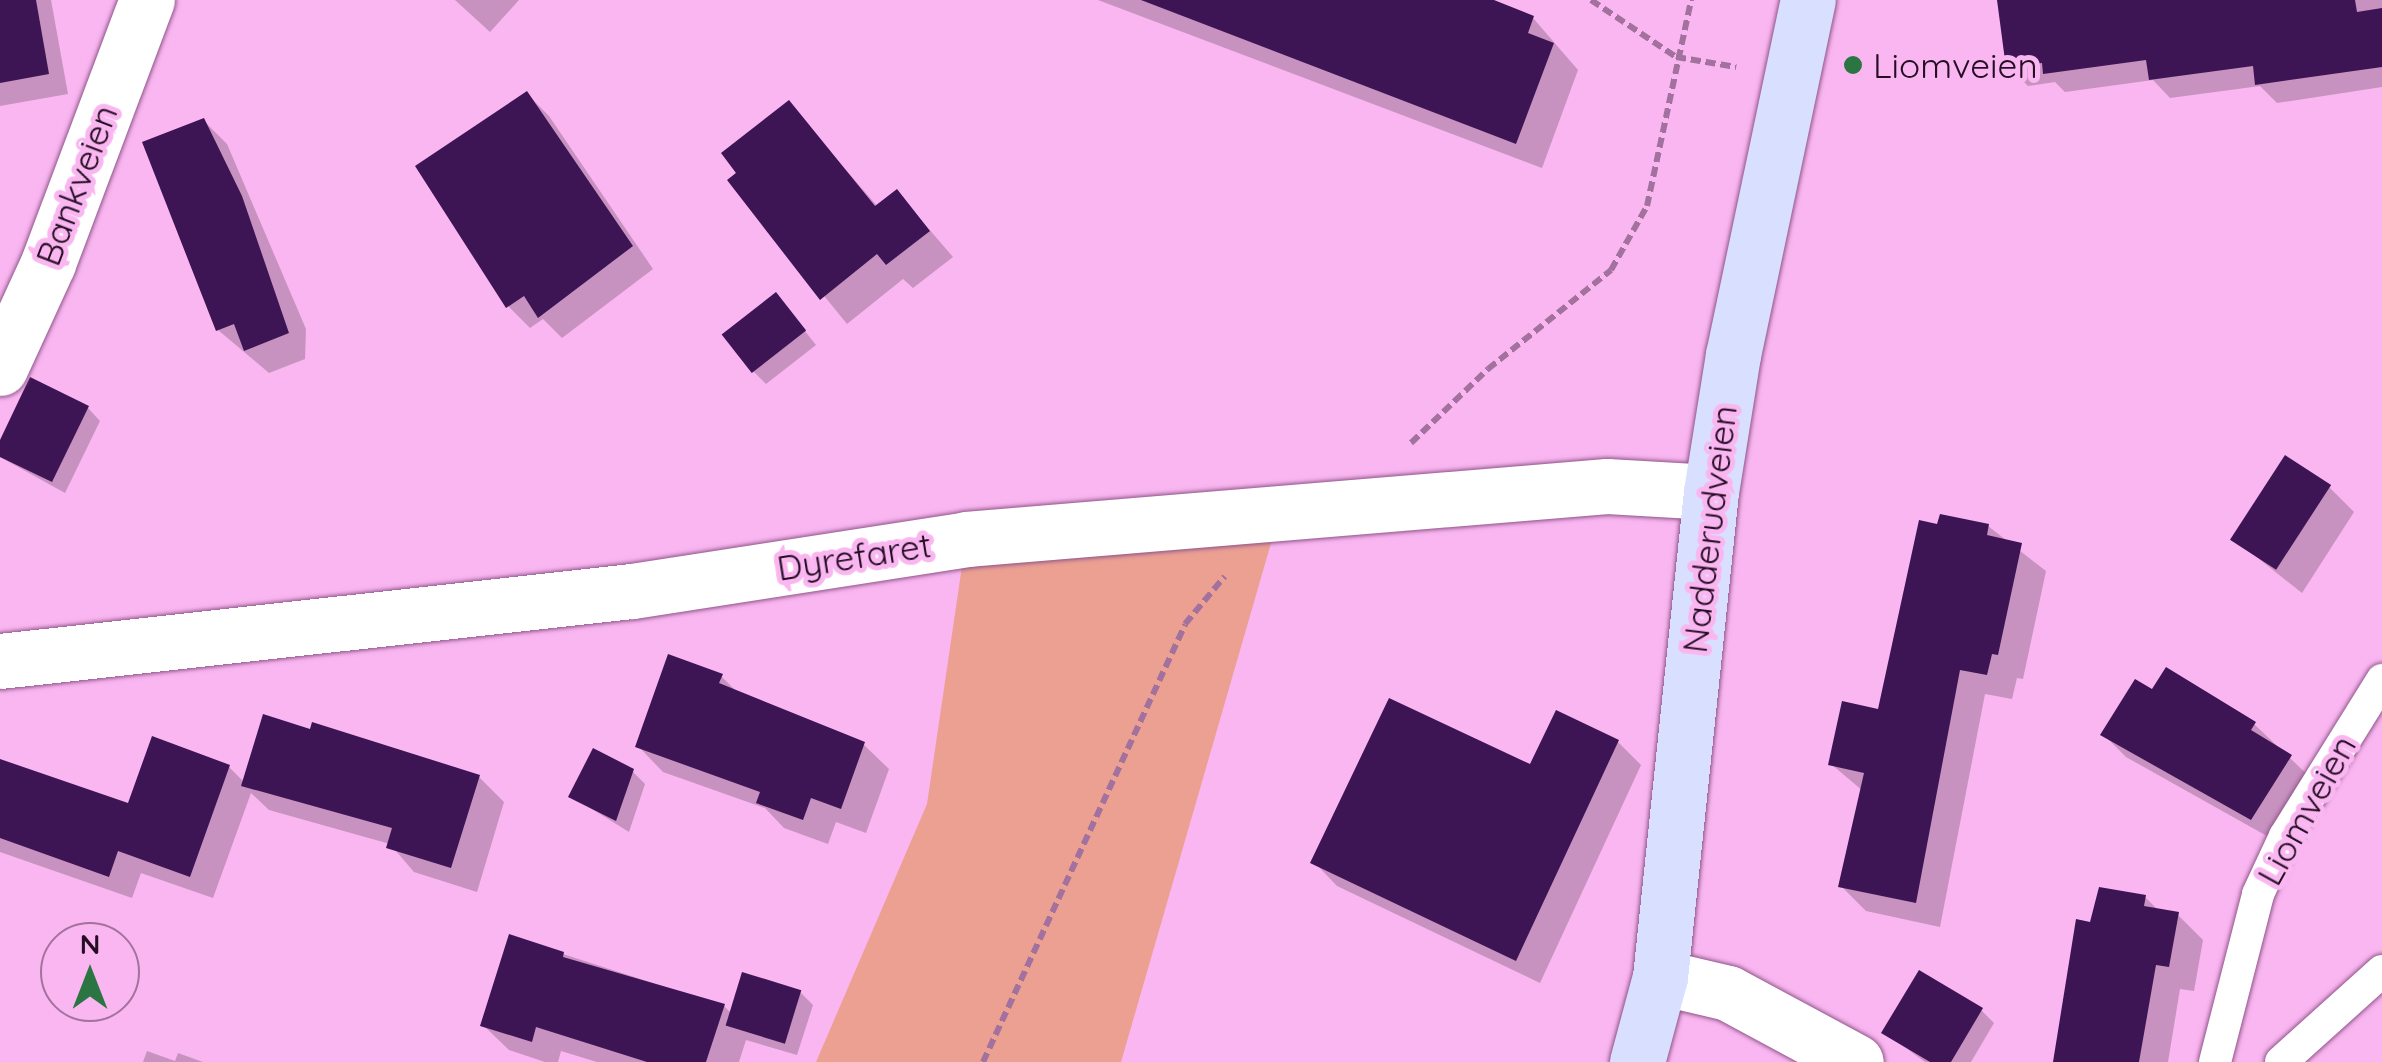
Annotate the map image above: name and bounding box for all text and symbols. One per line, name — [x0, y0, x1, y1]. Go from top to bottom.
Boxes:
place label: Liomveien — [1873, 44, 2038, 86]
marker: Liomveien — [1842, 54, 1864, 76]
street label: Bankveien — [26, 99, 126, 271]
street label: Nadderudveien — [1673, 403, 1745, 655]
street label: Dyrefaret — [774, 523, 934, 589]
street label: Liomveien — [2248, 728, 2364, 892]
north arrow — [40, 922, 140, 1022]
text: N — [80, 926, 100, 961]

